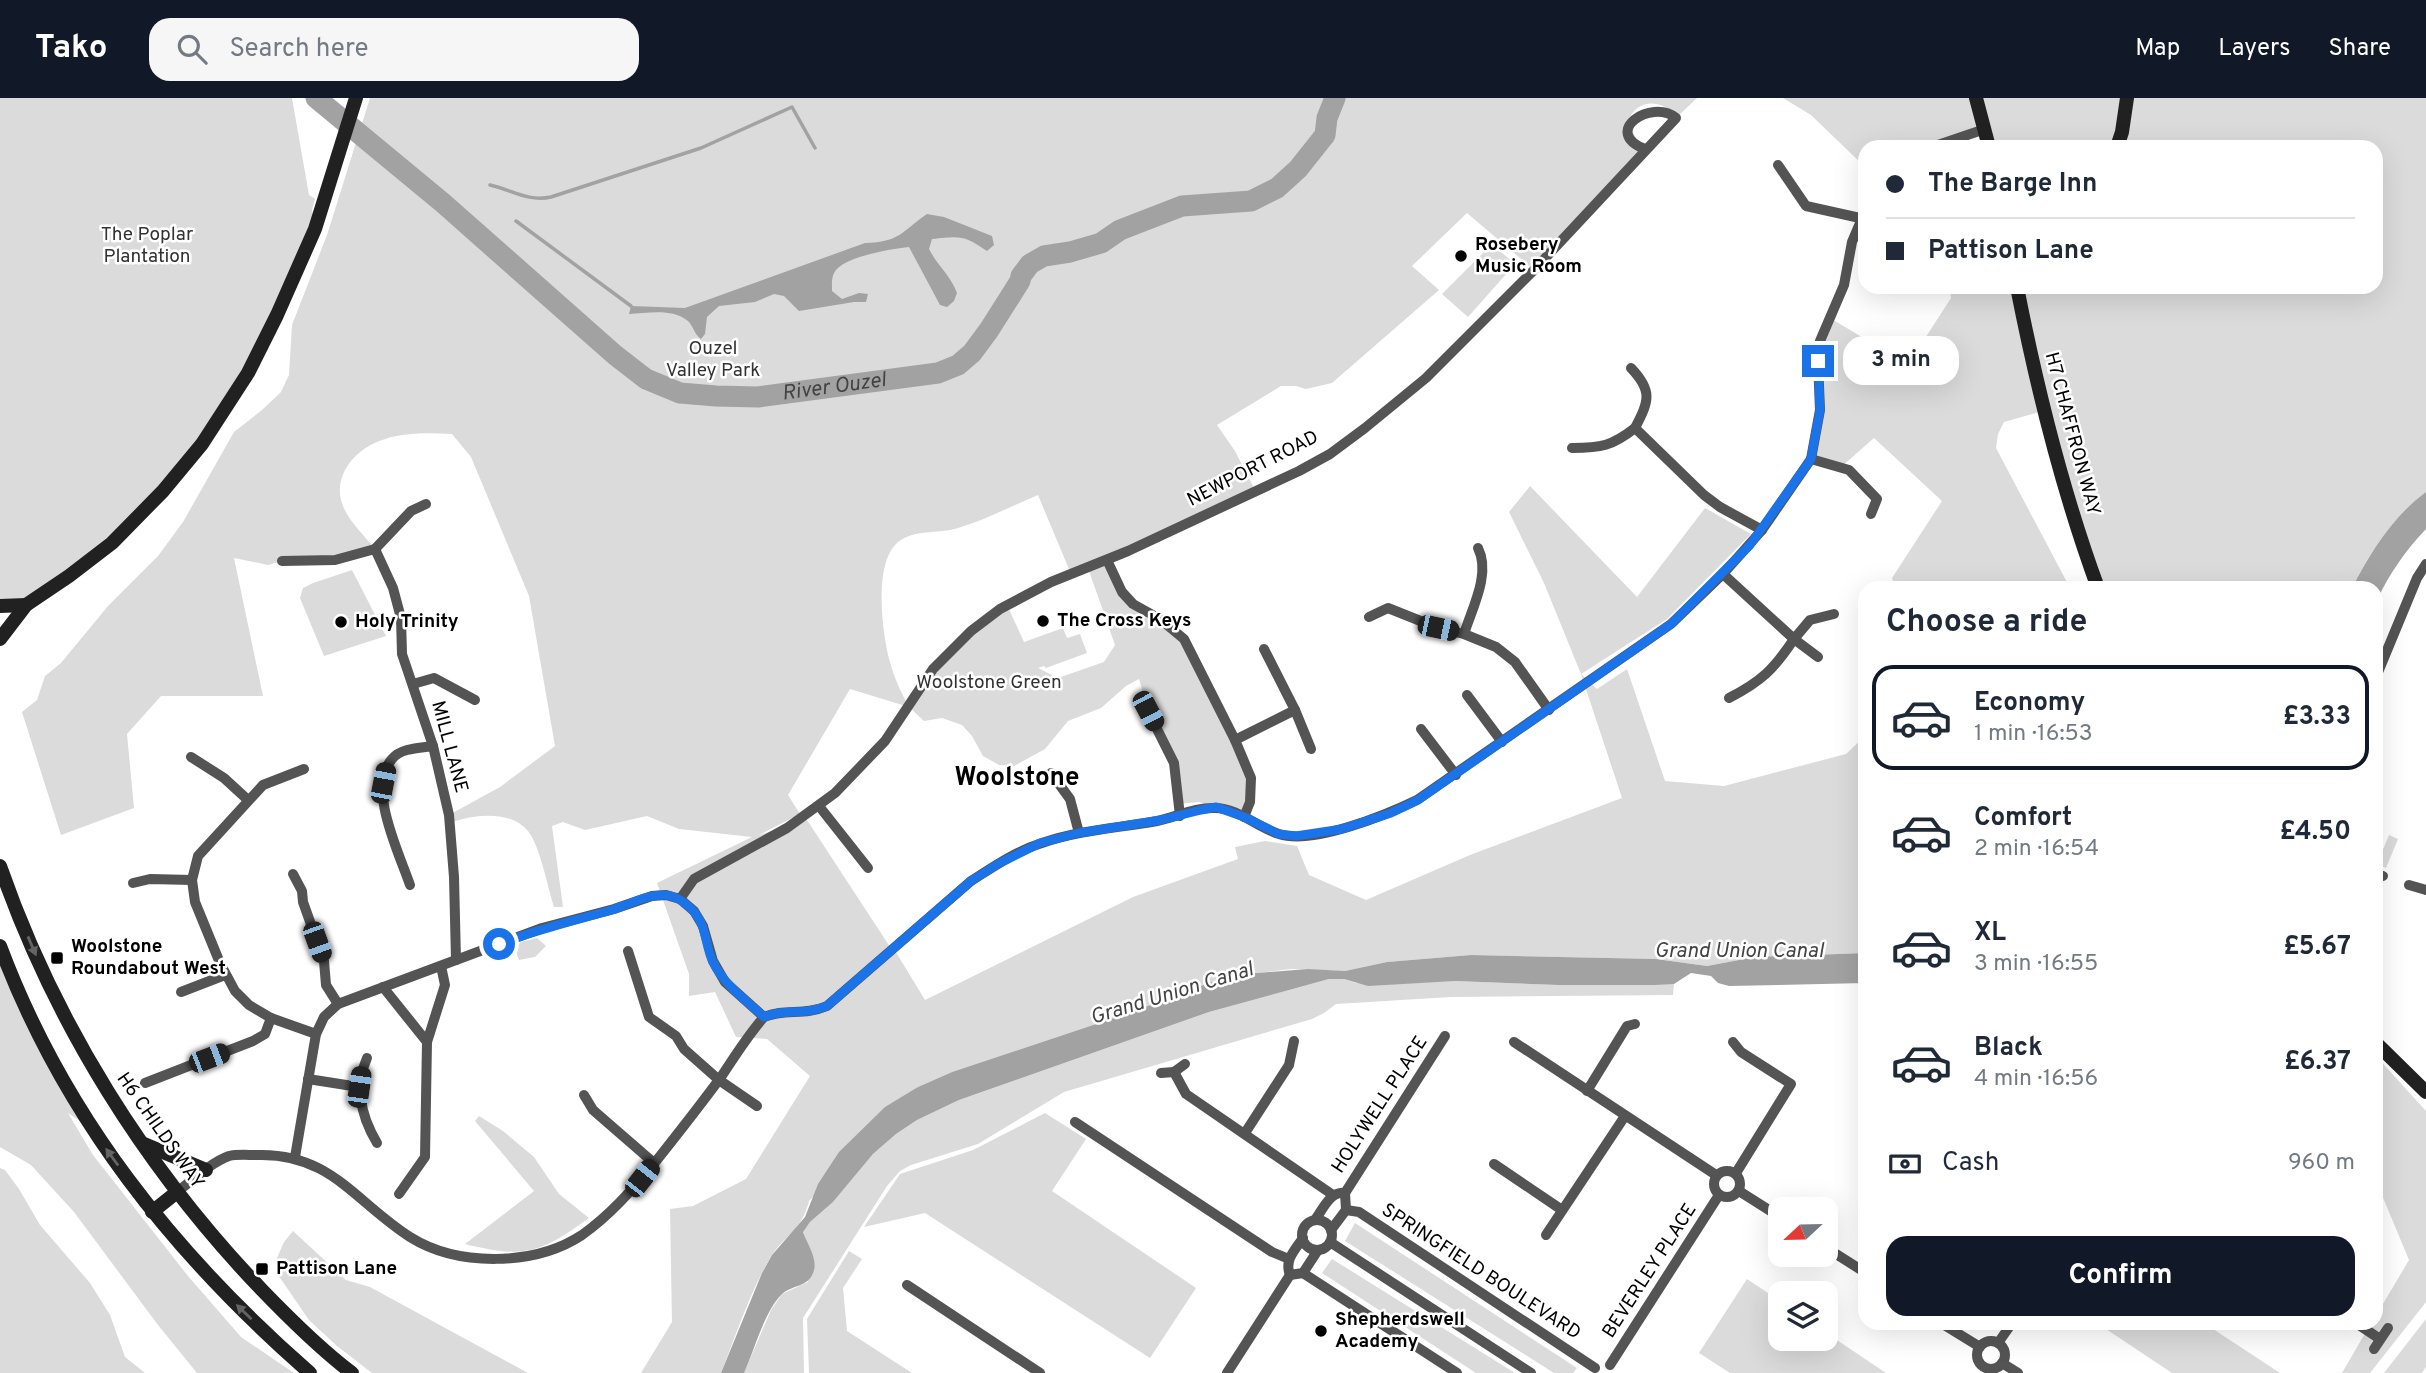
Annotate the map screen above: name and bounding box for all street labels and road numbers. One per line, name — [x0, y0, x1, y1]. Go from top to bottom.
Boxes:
street label: H7 CHAFFRON WAY — [2039, 350, 2105, 518]
street label: NEWPORT ROAD — [1183, 426, 1323, 512]
street label: MILL LANE — [425, 698, 473, 796]
street label: HOLYWELL PLACE — [1327, 1032, 1433, 1178]
street label: H6 CHILDS WAY — [111, 1068, 209, 1194]
street label: SPRINGFIELD BOULEVARD — [1377, 1198, 1585, 1346]
street label: BEVERLEY PLACE — [1598, 1199, 1702, 1343]

